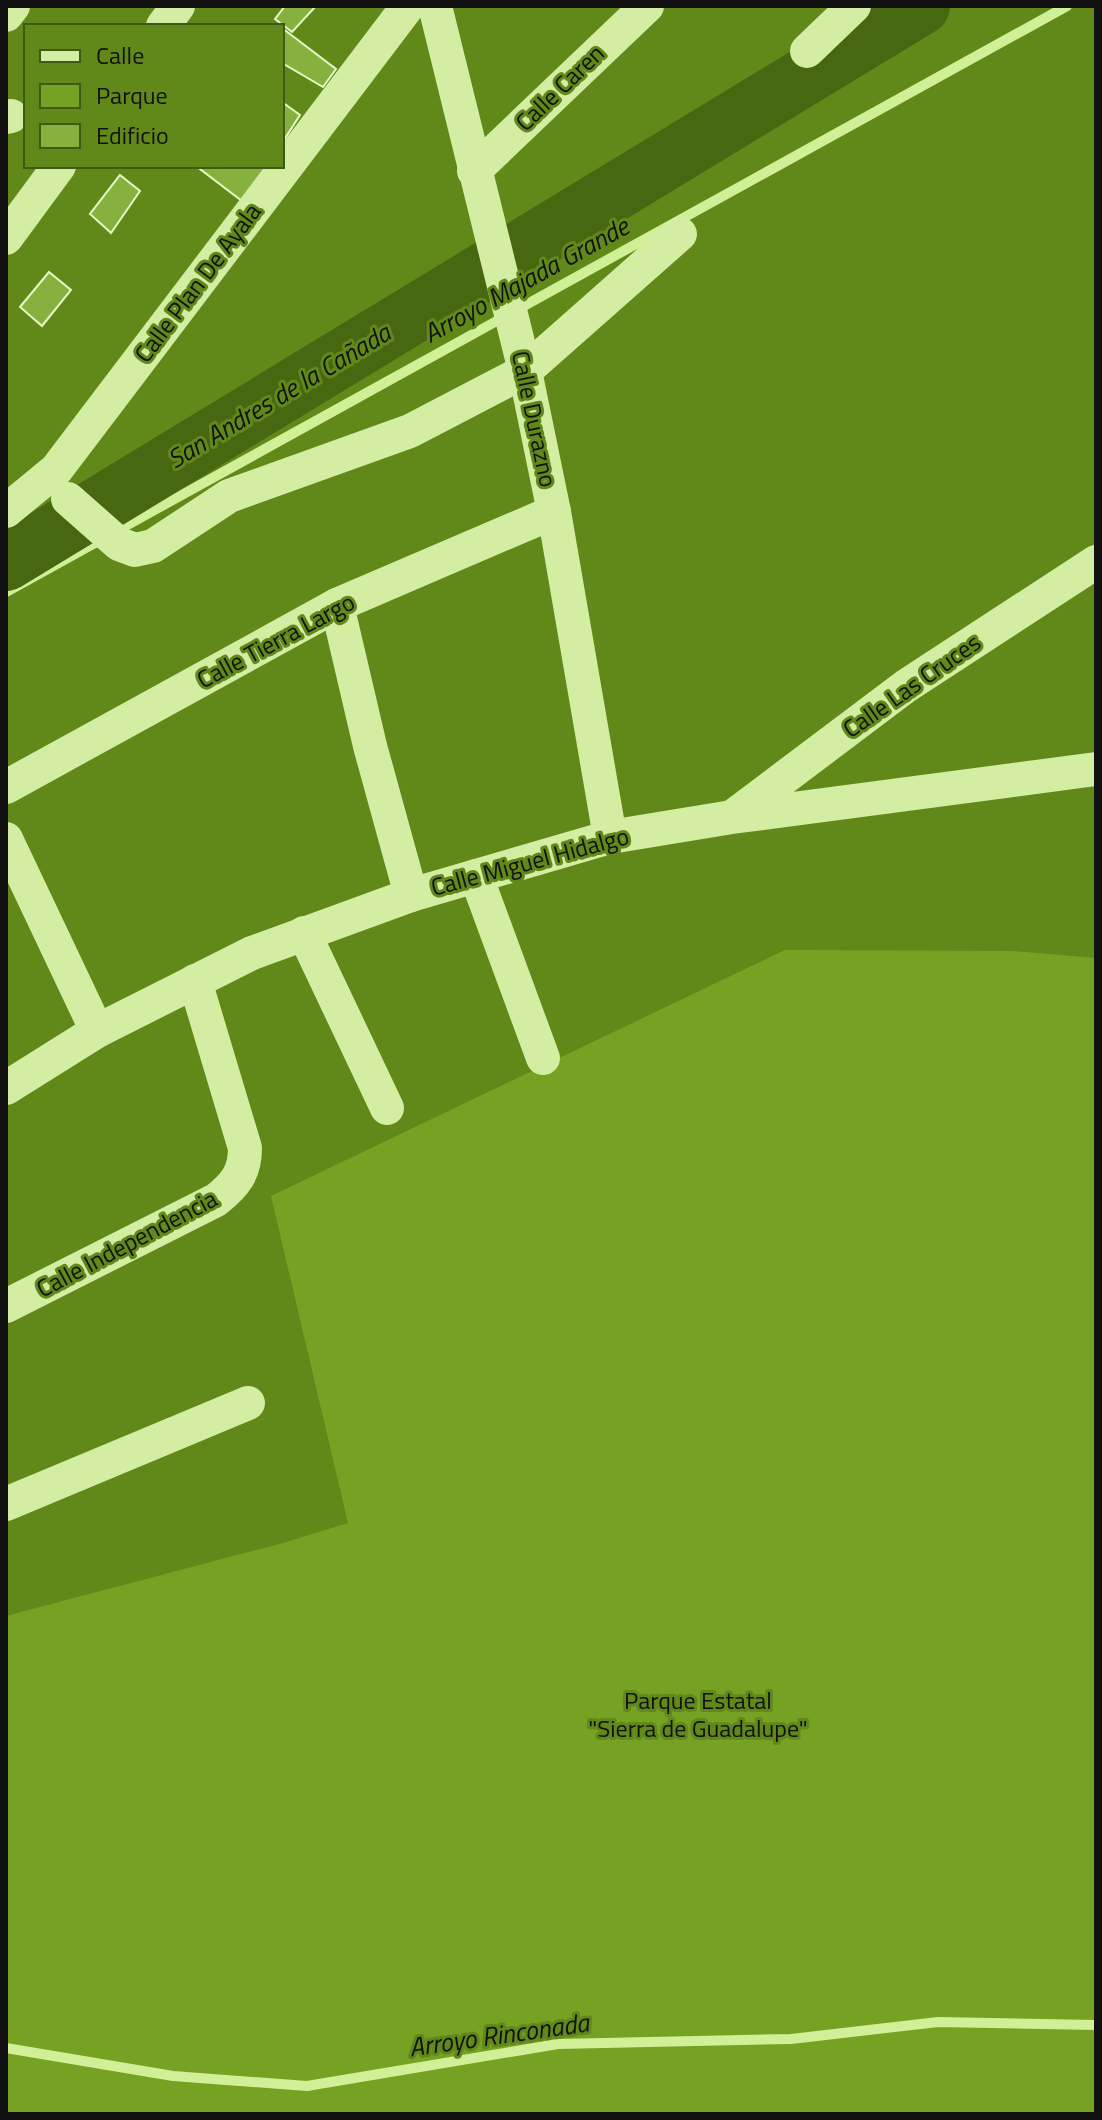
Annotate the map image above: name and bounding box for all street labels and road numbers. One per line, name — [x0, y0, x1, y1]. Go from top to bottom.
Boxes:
street label: Calle Caren — [507, 36, 612, 139]
street label: Calle Plan De Ayala — [125, 195, 269, 370]
street label: Calle Durazno — [503, 347, 567, 490]
street label: Calle Tierra Largo — [190, 583, 361, 697]
street label: Calle Las Cruces — [835, 624, 988, 746]
street label: Calle Miguel Hidalgo — [427, 817, 633, 905]
street label: Calle Independencia — [30, 1180, 223, 1306]

